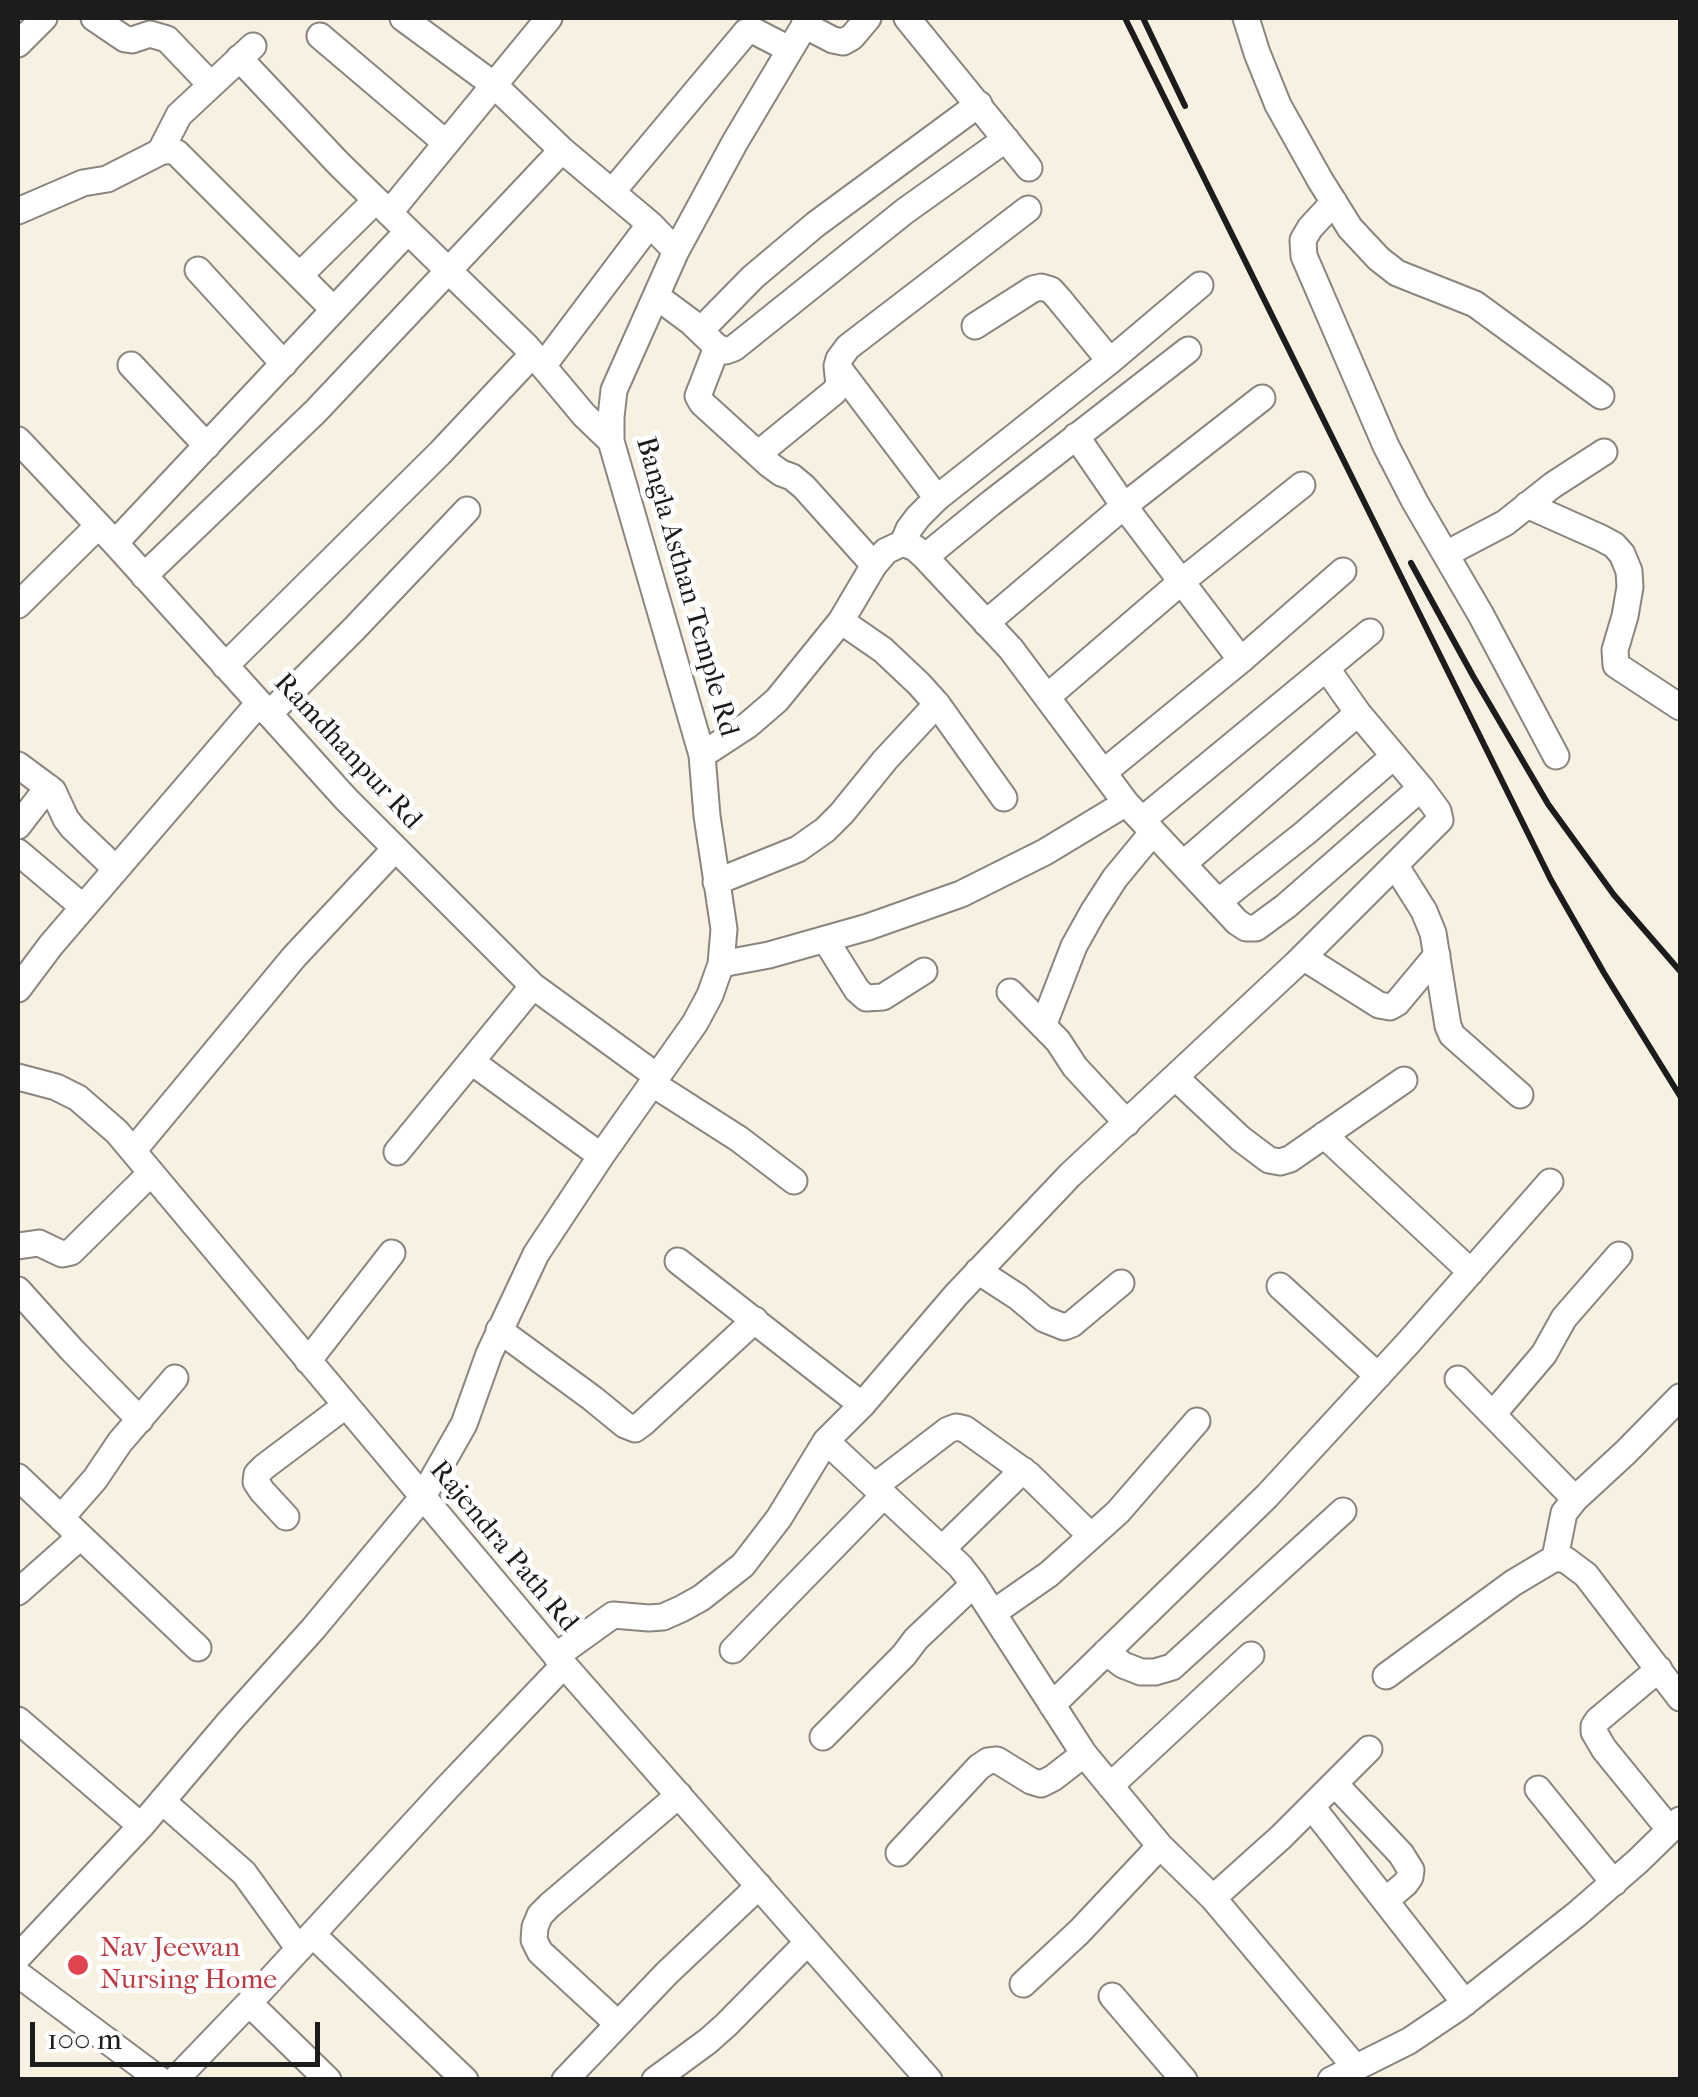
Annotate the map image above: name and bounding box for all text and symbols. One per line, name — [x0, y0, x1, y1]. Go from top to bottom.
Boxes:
street label: Bangla Asthan Temple Rd — [627, 433, 745, 741]
street label: Ramdhanpur Rd — [266, 667, 428, 837]
street label: Rajendra Path Rd — [422, 1454, 584, 1640]
place label: Nav Jeewan Nursing Home — [100, 1932, 277, 1998]
marker: Nav Jeewan Nursing Home — [65, 1952, 91, 1978]
scale bar — [35, 2002, 325, 2064]
text: 100 m — [47, 2022, 122, 2057]

